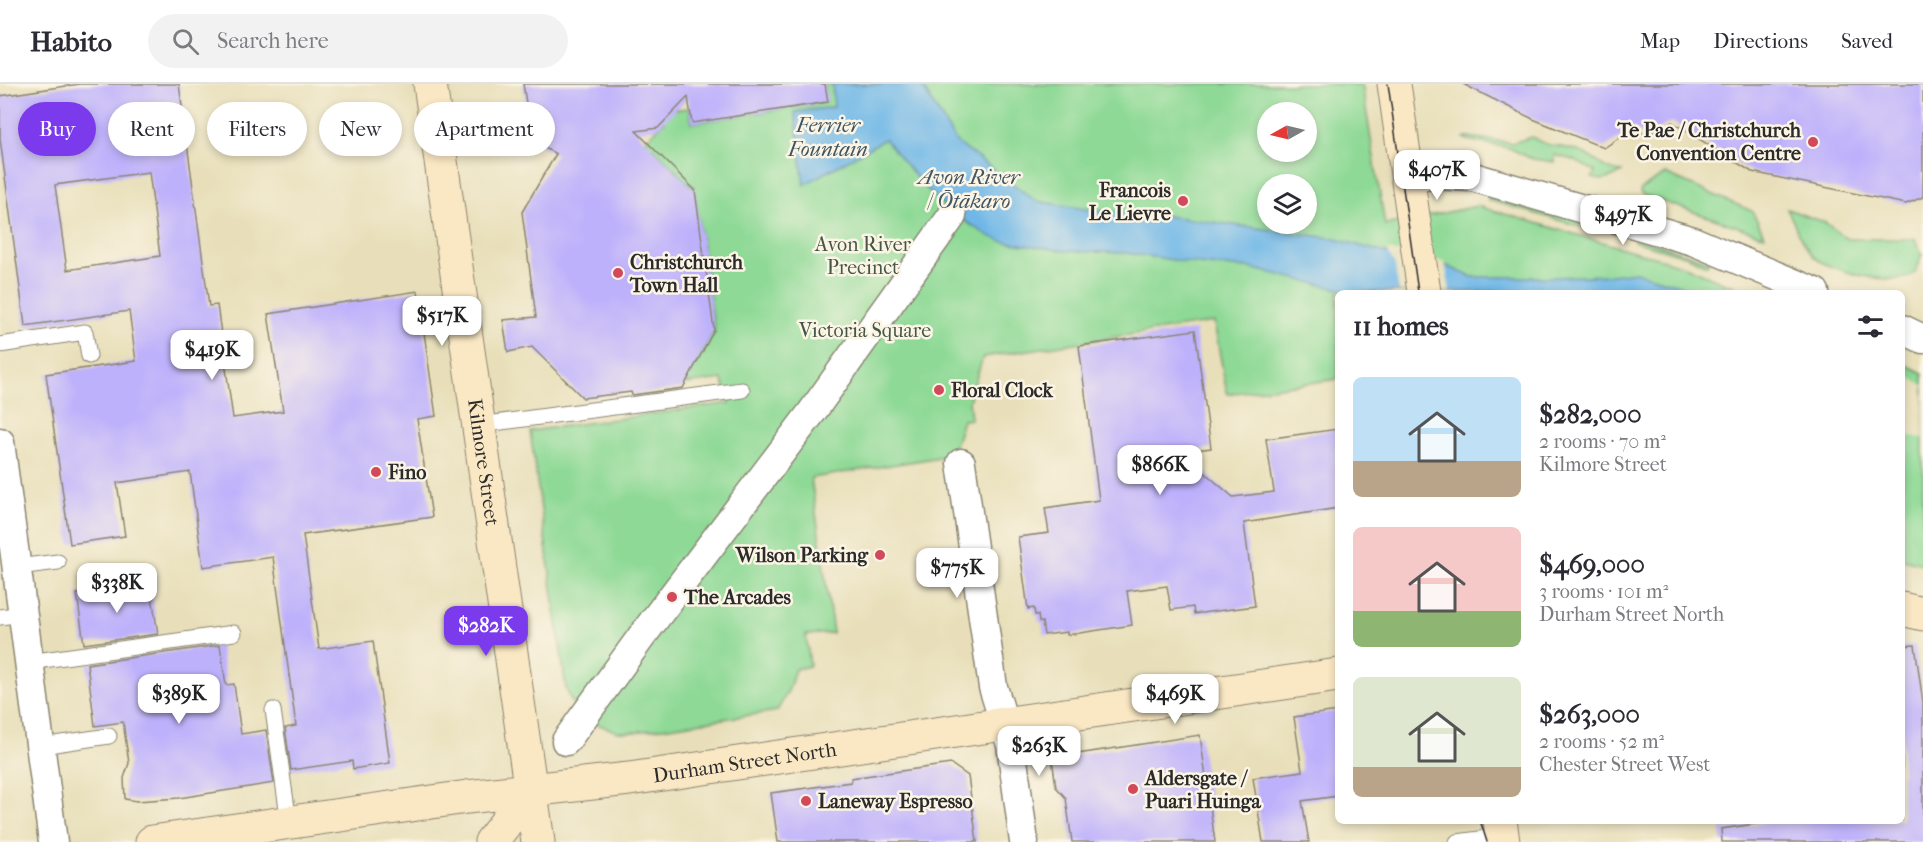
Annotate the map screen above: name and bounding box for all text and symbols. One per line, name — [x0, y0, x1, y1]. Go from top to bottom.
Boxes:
search box — [148, 14, 568, 68]
text: Habito — [30, 25, 112, 58]
icon: search — [169, 25, 202, 58]
text: Search here — [217, 28, 329, 54]
text: Map — [1640, 29, 1680, 53]
text: Directions — [1713, 29, 1808, 53]
text: Saved — [1841, 29, 1893, 53]
chip: Buy — [18, 102, 96, 156]
chip: Rent — [108, 102, 195, 156]
chip: Filters — [207, 102, 307, 156]
chip: New — [319, 102, 402, 156]
chip: Apartment — [414, 102, 555, 156]
north arrow — [1257, 102, 1317, 162]
map controls — [1257, 102, 1317, 234]
water label: Ferrier Fountain — [787, 113, 868, 161]
place label: Te Pae / Christchurch Convention Centre — [1616, 119, 1802, 165]
marker: Te Pae / Christchurch Convention Centre — [1806, 135, 1820, 149]
pin: $407K — [1395, 150, 1479, 201]
text: $407K — [1408, 158, 1466, 181]
water label: Avon River / Ōtākaro — [915, 165, 1021, 213]
button: layers — [1257, 174, 1317, 234]
place label: Francois Le Lievre — [1089, 179, 1172, 225]
marker: Francois Le Lievre — [1176, 194, 1190, 208]
pin: $497K — [1581, 195, 1665, 246]
text: $497K — [1594, 203, 1652, 226]
park label: Avon River Precinct — [814, 233, 912, 279]
place label: Christchurch Town Hall — [629, 251, 744, 297]
marker: Christchurch Town Hall — [611, 266, 625, 280]
pin: $517K — [400, 296, 484, 347]
text: $517K — [417, 304, 467, 327]
icon: filters — [1854, 310, 1887, 343]
text: 11 homes — [1353, 311, 1449, 342]
park label: Victoria Square — [798, 319, 931, 342]
pin: $419K — [170, 330, 254, 381]
text: $419K — [185, 338, 239, 361]
place label: Floral Clock — [950, 379, 1054, 402]
marker: Floral Clock — [932, 383, 946, 397]
street label: Kilmore Street — [463, 397, 504, 527]
text: $282,000 — [1539, 399, 1642, 430]
icon: home — [1401, 401, 1473, 473]
text: 2 rooms · 70 m² — [1539, 430, 1666, 453]
pin: $866K — [1118, 445, 1202, 496]
text: $866K — [1131, 453, 1189, 476]
text: Kilmore Street — [1539, 453, 1667, 476]
place label: Fino — [387, 461, 426, 484]
marker: Fino — [369, 465, 383, 479]
place label: Wilson Parking — [735, 544, 869, 567]
marker: Wilson Parking — [873, 548, 887, 562]
pin: $775K — [915, 548, 999, 599]
text: $469,000 — [1539, 549, 1645, 580]
icon: home — [1401, 551, 1473, 623]
text: $775K — [930, 556, 984, 579]
pin: $338K — [75, 563, 159, 614]
text: $338K — [91, 571, 143, 594]
text: 3 rooms · 101 m² — [1539, 580, 1668, 603]
place label: The Arcades — [683, 586, 791, 609]
marker: The Arcades — [665, 590, 679, 604]
text: Durham Street North — [1539, 603, 1724, 626]
pin: $282K — [444, 606, 528, 657]
text: $282K — [458, 614, 514, 637]
pin: $389K — [137, 674, 221, 725]
pin: $469K — [1133, 674, 1217, 725]
text: $389K — [152, 682, 206, 705]
text: $469K — [1146, 682, 1204, 705]
text: $263,000 — [1539, 699, 1640, 730]
icon: home — [1401, 701, 1473, 773]
pin: $263K — [997, 726, 1081, 777]
text: 2 rooms · 52 m² — [1539, 730, 1664, 753]
text: $263K — [1012, 734, 1066, 757]
street label: Durham Street North — [651, 737, 839, 787]
text: Chester Street West — [1539, 753, 1711, 776]
place label: Aldersgate / Puari Huinga — [1143, 767, 1261, 813]
marker: Aldersgate / Puari Huinga — [1126, 782, 1140, 796]
place label: Laneway Espresso — [818, 790, 973, 813]
marker: Laneway Espresso — [799, 794, 813, 808]

